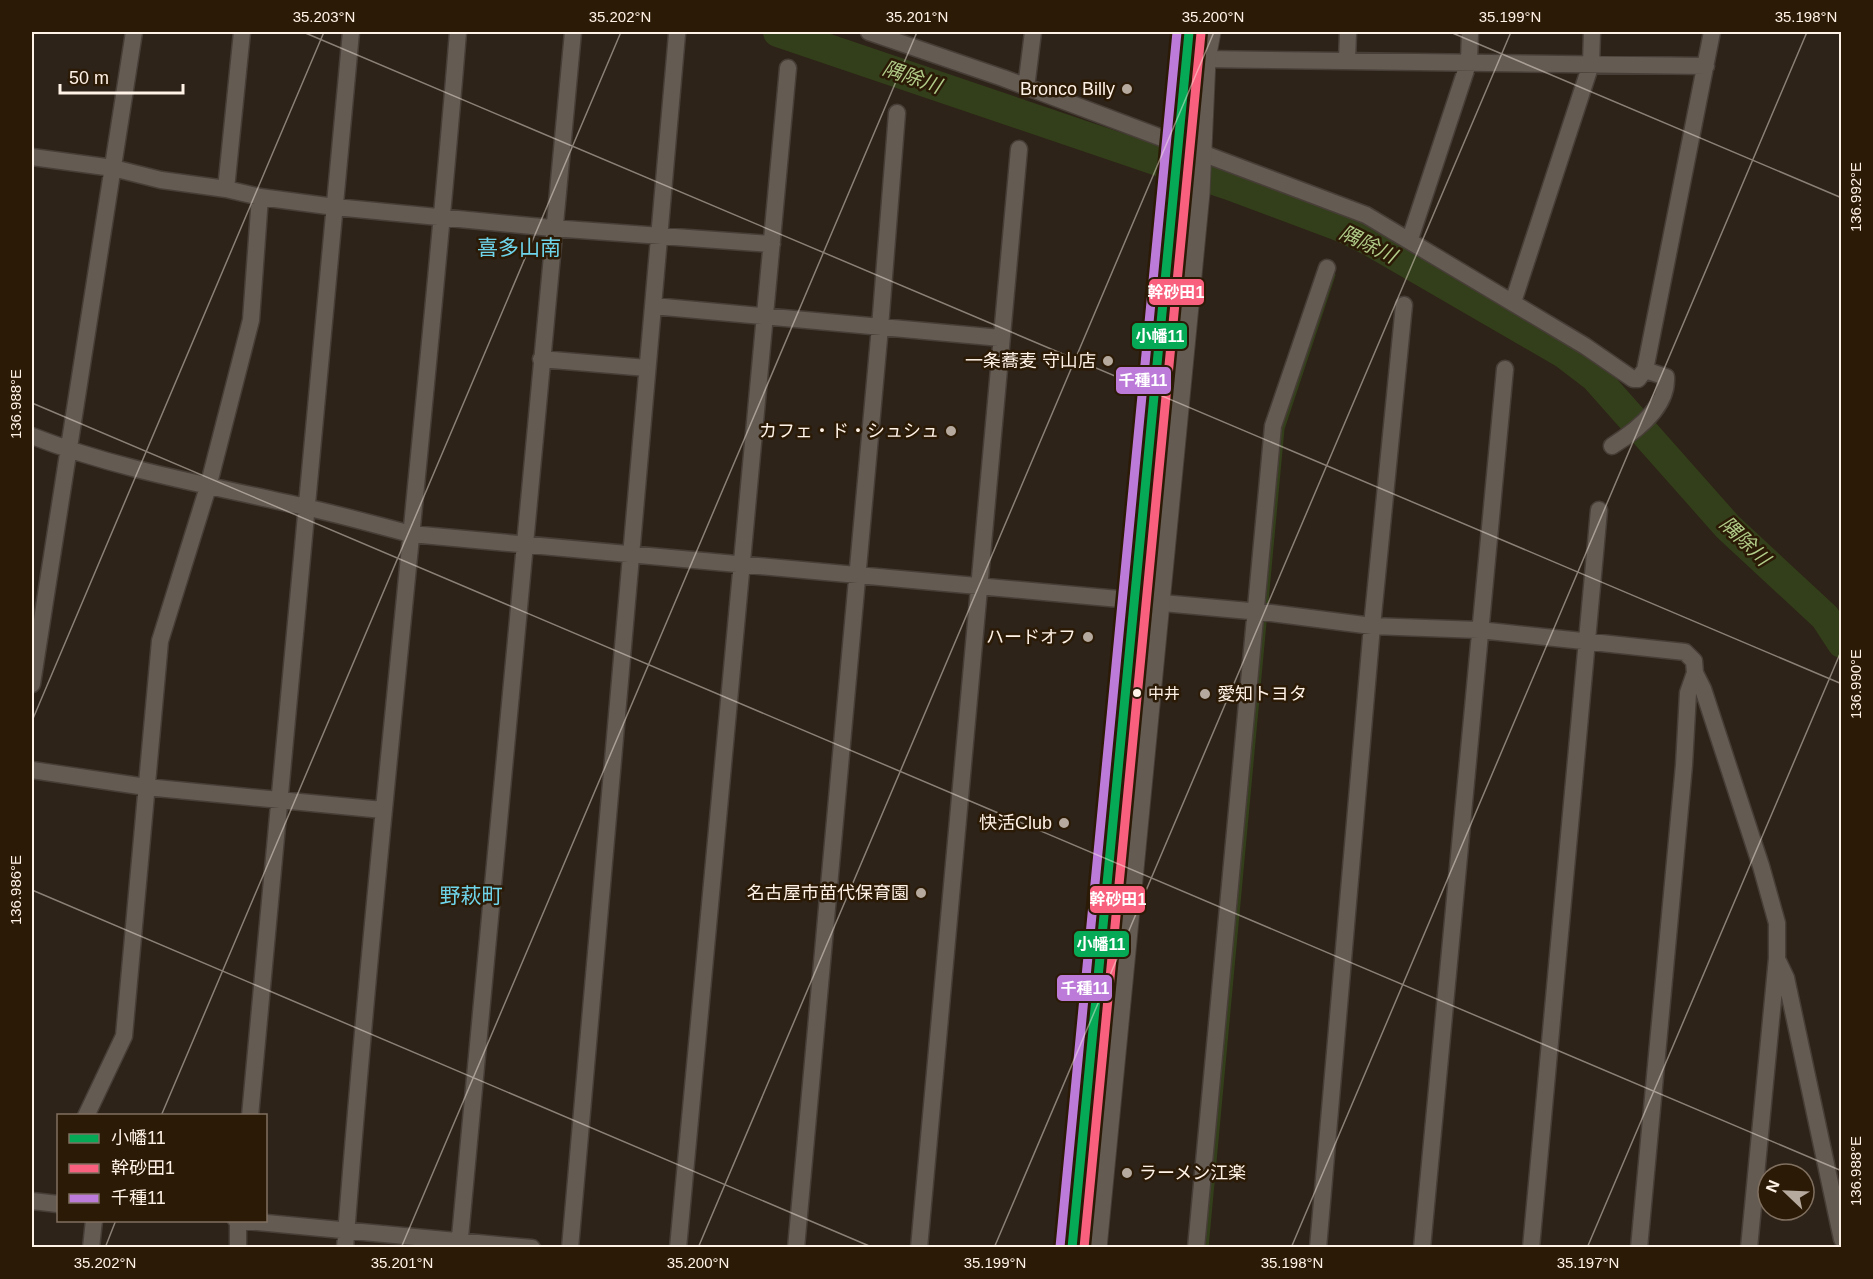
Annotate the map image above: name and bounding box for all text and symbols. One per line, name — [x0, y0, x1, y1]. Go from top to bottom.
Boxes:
text: 35.203°N — [293, 8, 355, 25]
text: 35.202°N — [589, 8, 651, 25]
text: 35.201°N — [886, 8, 948, 25]
text: 35.200°N — [1182, 8, 1244, 25]
text: 35.199°N — [1479, 8, 1541, 25]
text: 35.198°N — [1775, 8, 1837, 25]
scale bar — [60, 57, 183, 95]
water label: 隅除川 — [880, 57, 946, 98]
text: 50 m — [69, 68, 109, 88]
place label: Bronco Billy — [1020, 79, 1115, 99]
marker: Bronco Billy — [1120, 82, 1134, 96]
text: 136.992°E — [1847, 162, 1864, 232]
water label: 隅除川 — [1336, 221, 1402, 268]
district label: 喜多山南 — [477, 236, 561, 259]
line badge: 幹砂田1 — [1148, 278, 1205, 306]
text: 幹砂田1 — [1148, 284, 1205, 301]
line badge: 小幡11 — [1131, 322, 1188, 350]
text: 小幡11 — [1136, 328, 1185, 345]
place label: 一条蕎麦 守山店 — [965, 351, 1096, 371]
marker: 一条蕎麦 守山店 — [1101, 354, 1115, 368]
line badge: 千種11 — [1115, 366, 1172, 395]
text: 136.988°E — [7, 369, 24, 439]
text: 千種11 — [1119, 372, 1168, 389]
place label: カフェ・ド・シュシュ — [759, 421, 939, 441]
marker: カフェ・ド・シュシュ — [944, 424, 958, 438]
water label: 隅除川 — [1716, 512, 1776, 571]
place label: ハードオフ — [986, 627, 1076, 647]
marker: ハードオフ — [1081, 630, 1095, 644]
text: 136.990°E — [1847, 649, 1864, 719]
place label: 愛知トヨタ — [1217, 684, 1307, 704]
place label: 中井 — [1148, 685, 1180, 702]
marker: 中井 — [1131, 687, 1143, 699]
marker: 愛知トヨタ — [1198, 687, 1212, 701]
place label: 快活Club — [979, 813, 1052, 833]
marker: 快活Club — [1057, 816, 1071, 830]
text: 136.986°E — [7, 855, 24, 925]
place label: 名古屋市苗代保育園 — [747, 883, 909, 903]
district label: 野萩町 — [440, 884, 503, 907]
line badge: 幹砂田1 — [1089, 885, 1146, 914]
marker: 名古屋市苗代保育園 — [914, 886, 928, 900]
text: 幹砂田1 — [1090, 891, 1147, 908]
line badge: 小幡11 — [1073, 930, 1130, 958]
text: 小幡11 — [1077, 936, 1126, 953]
line badge: 千種11 — [1056, 974, 1113, 1002]
text: 千種11 — [1061, 980, 1110, 997]
legend — [57, 1114, 267, 1222]
text: 小幡11 — [111, 1128, 166, 1148]
text: 136.988°E — [1847, 1136, 1864, 1206]
text: 幹砂田1 — [111, 1158, 175, 1178]
north arrow — [1756, 1162, 1816, 1222]
place label: ラーメン江楽 — [1139, 1163, 1246, 1183]
marker: ラーメン江楽 — [1120, 1166, 1134, 1180]
text: N — [1763, 1178, 1783, 1195]
text: 千種11 — [111, 1188, 166, 1208]
text: 35.202°N — [74, 1254, 136, 1271]
text: 35.201°N — [371, 1254, 433, 1271]
text: 35.200°N — [667, 1254, 729, 1271]
text: 35.199°N — [964, 1254, 1026, 1271]
text: 35.198°N — [1261, 1254, 1323, 1271]
text: 35.197°N — [1557, 1254, 1619, 1271]

